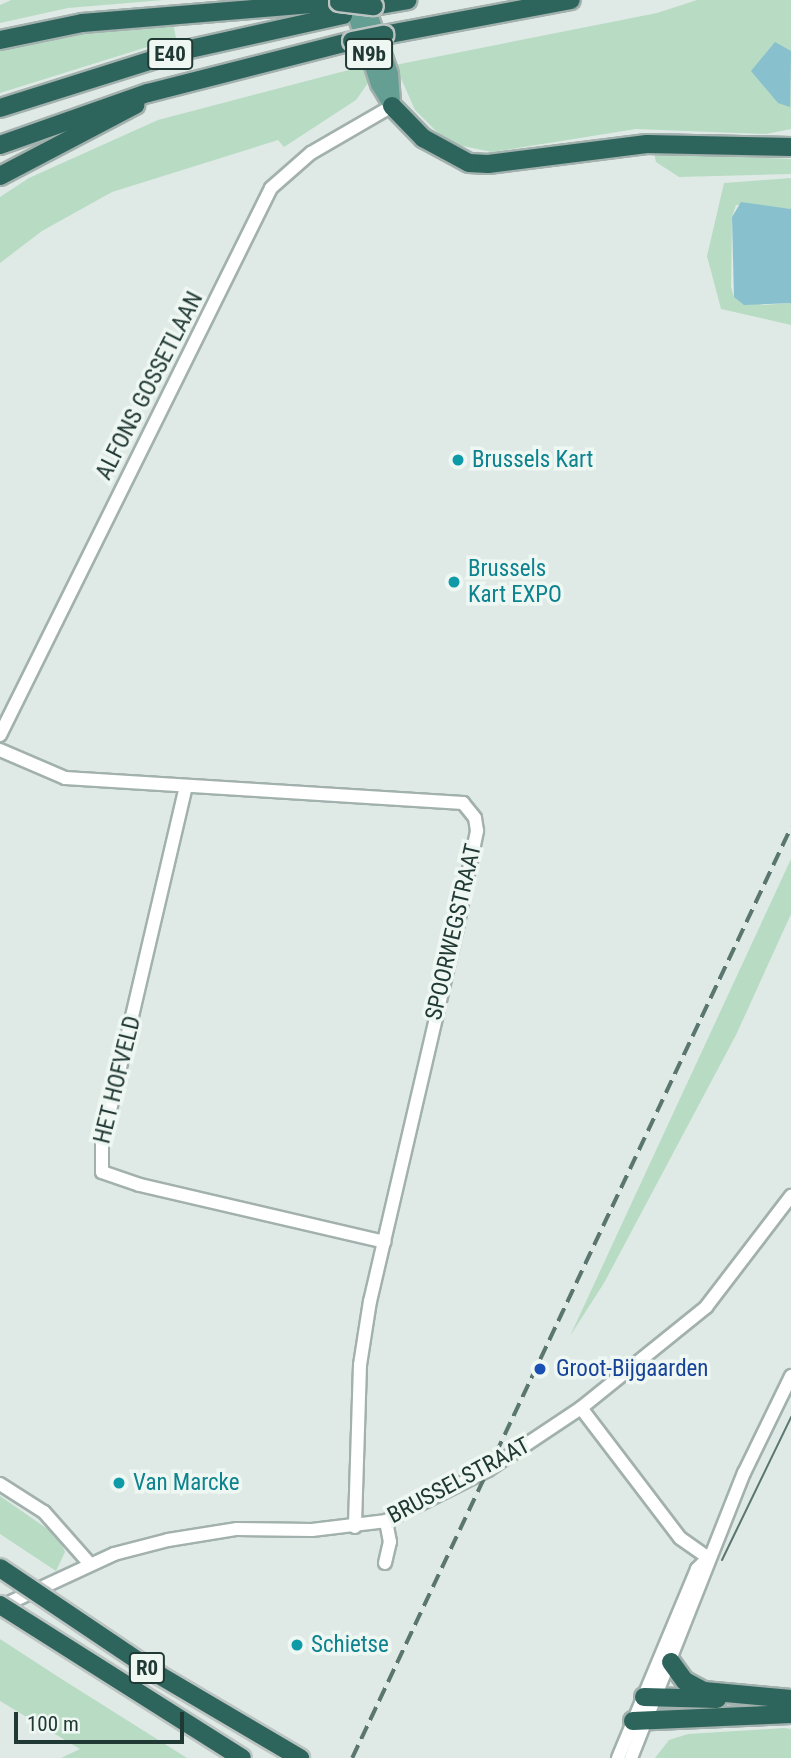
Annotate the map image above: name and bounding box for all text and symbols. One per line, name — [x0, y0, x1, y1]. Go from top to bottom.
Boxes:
road number: E40 — [146, 36, 194, 72]
road number: N9b — [344, 36, 394, 72]
street label: ALFONS GOSSETLAAN — [91, 287, 209, 485]
place label: Brussels Kart — [472, 446, 593, 474]
marker: Brussels Kart — [450, 452, 466, 468]
place label: Brussels Kart EXPO — [468, 555, 562, 609]
marker: Brussels Kart EXPO — [446, 574, 462, 590]
street label: SPOORWEGSTRAAT — [420, 841, 488, 1023]
street label: HET HOFVELD — [89, 1013, 147, 1147]
place label: Groot-Bijgaarden — [556, 1355, 708, 1383]
marker: Groot-Bijgaarden — [530, 1359, 550, 1379]
street label: BRUSSELSTRAAT — [383, 1432, 535, 1530]
place label: Van Marcke — [133, 1469, 240, 1497]
marker: Van Marcke — [111, 1475, 127, 1491]
place label: Schietse — [311, 1631, 389, 1659]
marker: Schietse — [289, 1637, 305, 1653]
road number: R0 — [128, 1650, 166, 1686]
scale bar — [18, 1698, 187, 1742]
text: 100 m — [27, 1712, 79, 1736]

